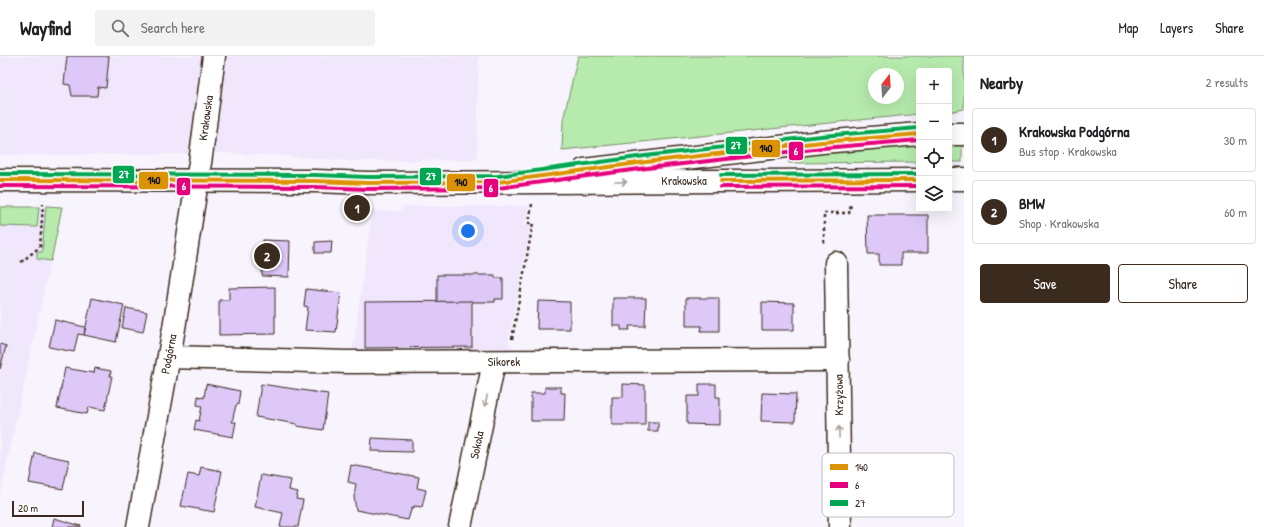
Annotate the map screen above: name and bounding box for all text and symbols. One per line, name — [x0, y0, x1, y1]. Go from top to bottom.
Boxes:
search box — [95, 10, 375, 46]
text: Wayfind — [20, 15, 71, 41]
icon: search — [109, 17, 131, 39]
text: Search here — [141, 17, 205, 38]
text: Map — [1118, 18, 1138, 37]
text: Layers — [1160, 18, 1193, 37]
text: Share — [1215, 18, 1244, 37]
north arrow — [868, 68, 904, 104]
map controls — [916, 68, 952, 212]
button: + — [916, 68, 952, 104]
text: Nearby — [980, 71, 1023, 94]
text: 2 results — [1206, 73, 1248, 91]
street label: Krakowska — [194, 94, 217, 142]
button: − — [916, 104, 952, 140]
text: Krakowska Podgórna — [1019, 121, 1129, 142]
text: 1 — [992, 131, 996, 149]
text: 30 m — [1224, 131, 1247, 149]
line badge: 27 — [725, 136, 748, 155]
text: 27 — [731, 138, 742, 152]
line badge: 140 — [751, 139, 781, 158]
button: locate — [916, 140, 952, 176]
text: 140 — [759, 141, 773, 155]
line badge: 6 — [788, 141, 804, 161]
text: Bus stop · Krakowska — [1019, 142, 1117, 160]
text: 6 — [794, 144, 799, 158]
line badge: 27 — [112, 165, 135, 184]
text: 27 — [119, 167, 130, 181]
line badge: 27 — [419, 167, 442, 186]
text: 27 — [426, 169, 437, 183]
line badge: 140 — [138, 171, 169, 190]
street label: Krakowska — [661, 172, 707, 189]
text: 140 — [147, 173, 161, 187]
line badge: 140 — [446, 173, 476, 192]
text: 140 — [454, 175, 468, 189]
button: layers — [916, 176, 952, 212]
line badge: 6 — [176, 177, 191, 196]
line badge: 6 — [483, 178, 499, 198]
one-way arrow — [614, 178, 627, 186]
text: 6 — [182, 179, 187, 193]
text: 6 — [489, 181, 494, 195]
pin: 1 — [344, 193, 370, 223]
text: BMW — [1019, 193, 1045, 214]
text: 2 — [991, 203, 997, 221]
text: 60 m — [1224, 203, 1247, 221]
text: Shop · Krakowska — [1019, 214, 1099, 232]
your location — [458, 221, 478, 241]
pin: 2 — [254, 241, 280, 271]
button: Save — [980, 264, 1110, 303]
button: Share — [1118, 264, 1248, 303]
street label: Podgórna — [156, 332, 181, 375]
street label: Sikorek — [488, 353, 520, 370]
street label: Krzyżowa — [830, 374, 847, 416]
one-way arrow — [482, 394, 490, 407]
one-way arrow — [835, 426, 843, 439]
street label: Sokola — [465, 429, 488, 460]
legend — [822, 453, 954, 517]
text: 140 — [855, 460, 868, 474]
text: 6 — [855, 478, 860, 492]
text: 27 — [855, 496, 866, 510]
scale bar — [12, 499, 84, 518]
text: 20 m — [18, 501, 38, 515]

